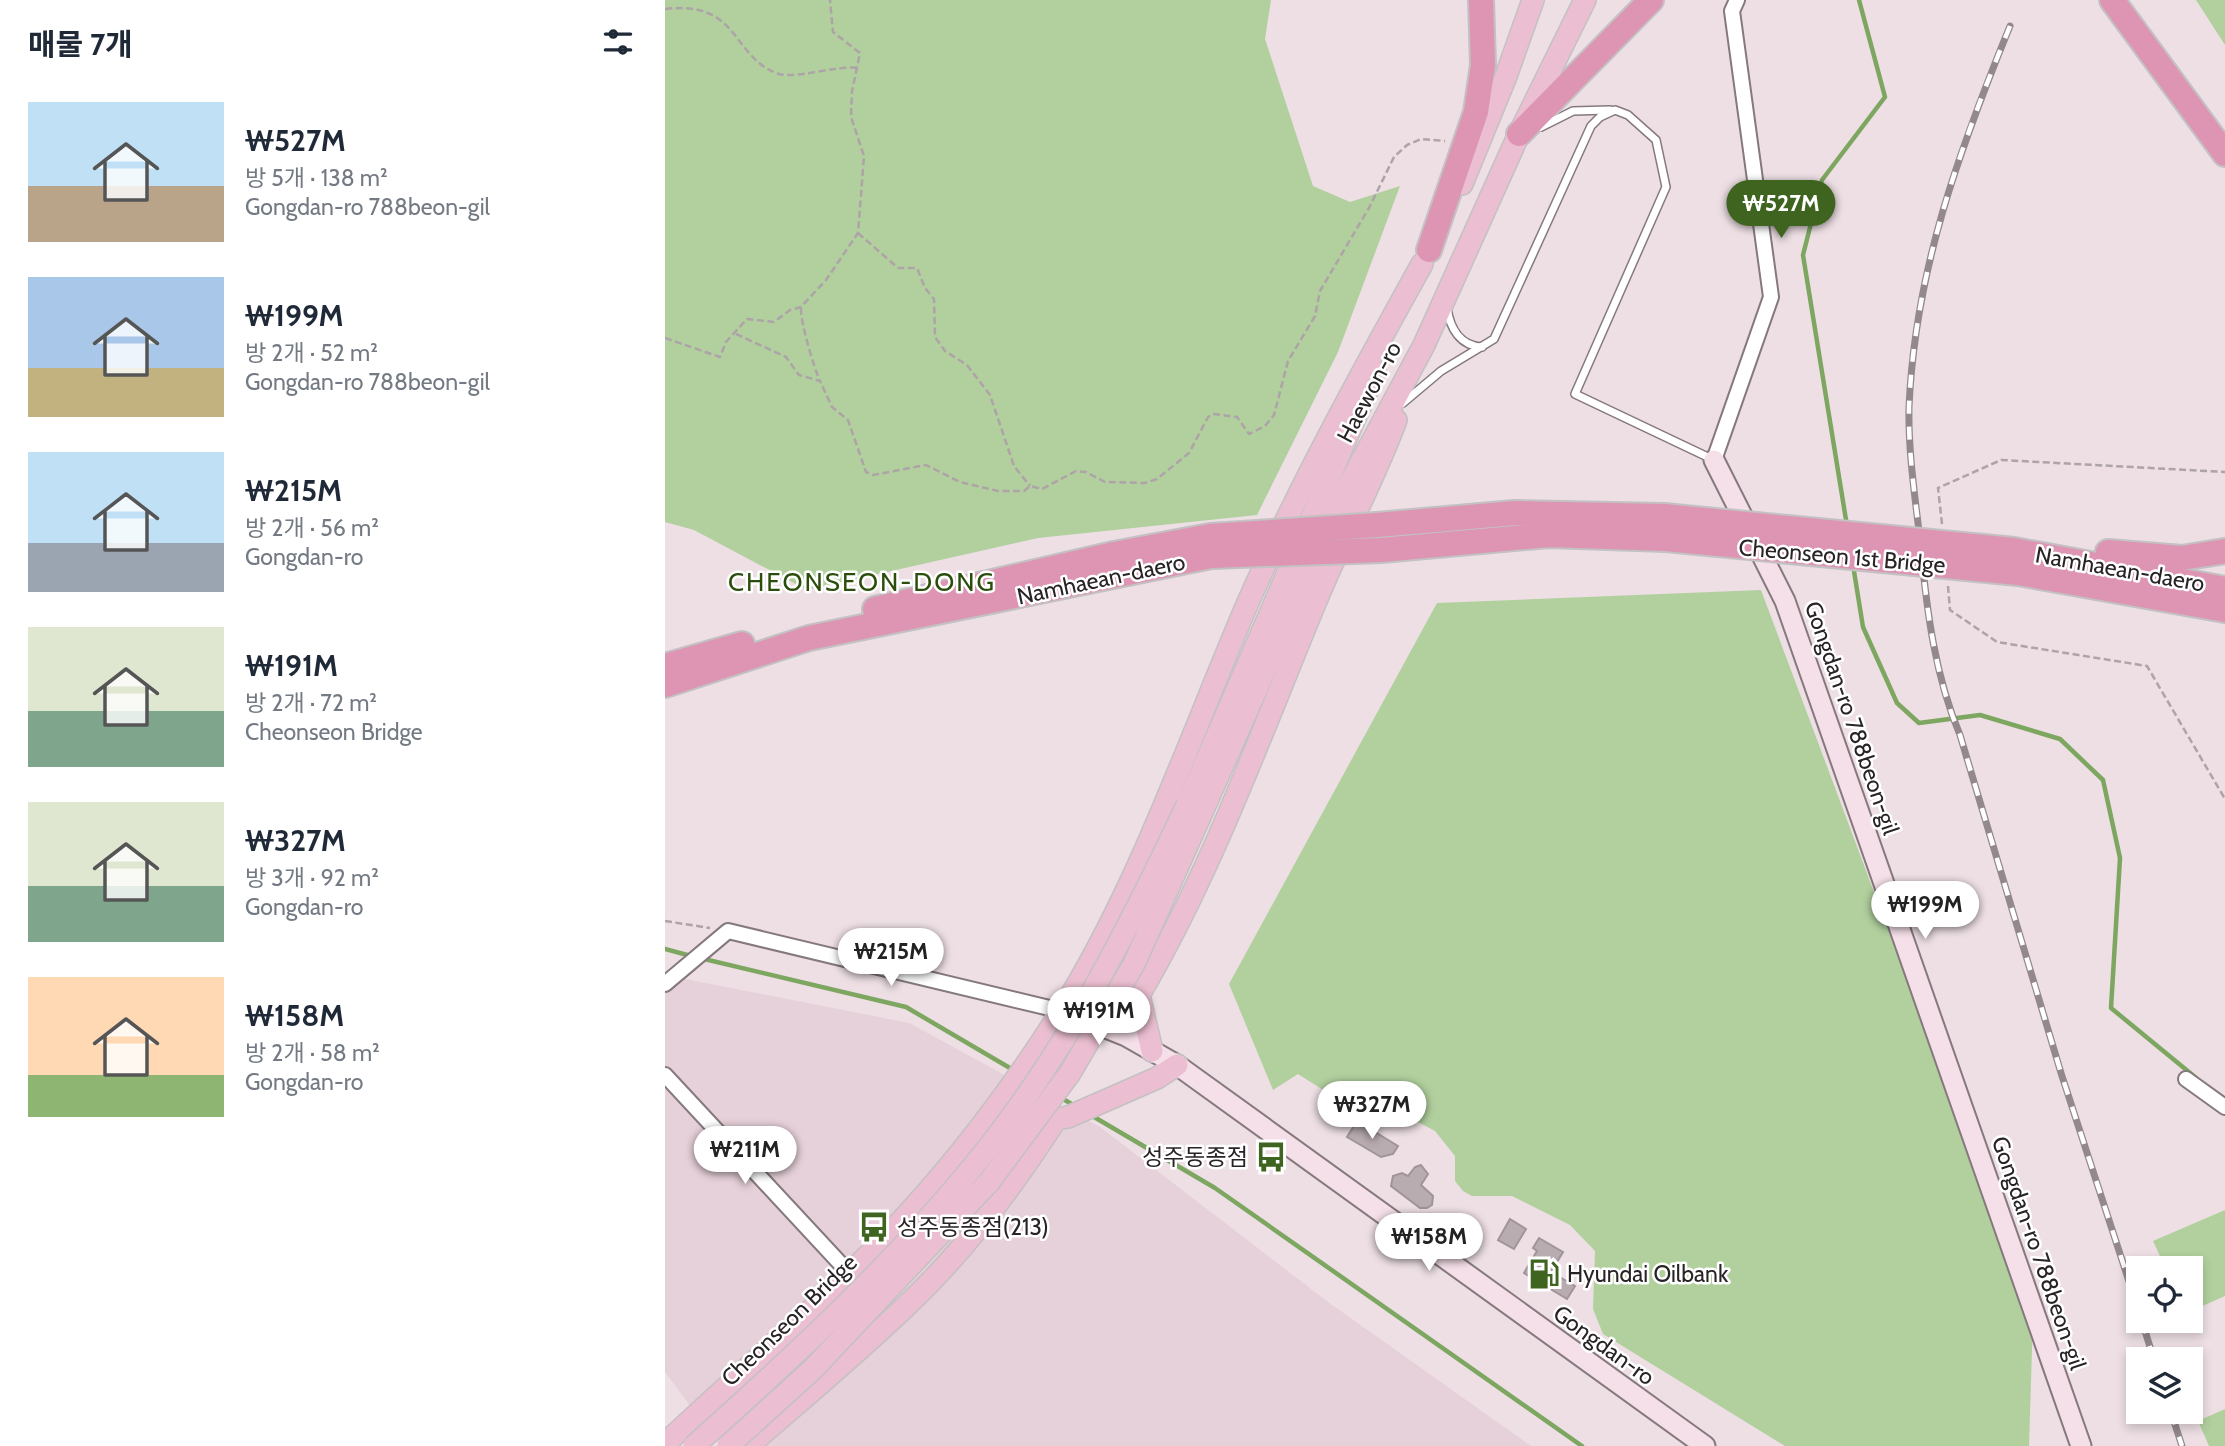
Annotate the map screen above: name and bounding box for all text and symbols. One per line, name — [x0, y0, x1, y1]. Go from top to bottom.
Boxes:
icon: filters — [599, 23, 637, 61]
text: 매물 7개 — [28, 26, 133, 63]
text: ₩527M — [245, 122, 346, 159]
icon: home — [84, 130, 168, 214]
text: 방 5개 · 138 m² — [245, 164, 388, 192]
pin: ₩527M — [1732, 180, 1830, 240]
text: ₩527M — [1742, 189, 1820, 217]
text: Gongdan-ro 788beon-gil — [245, 193, 490, 221]
text: ₩199M — [245, 297, 344, 334]
icon: home — [84, 305, 168, 389]
street label: Haewon-ro — [1331, 337, 1407, 447]
text: 방 2개 · 52 m² — [245, 339, 378, 367]
text: Gongdan-ro 788beon-gil — [245, 368, 490, 396]
text: ₩215M — [245, 472, 342, 509]
icon: home — [84, 480, 168, 564]
text: 방 2개 · 56 m² — [245, 514, 379, 542]
street label: Cheonseon 1st Bridge — [1737, 533, 1947, 579]
street label: Namhaean-daero — [2033, 540, 2207, 598]
text: Gongdan-ro — [245, 543, 363, 571]
street label: Namhaean-daero — [1014, 547, 1188, 611]
district label: CHEONSEON-DONG — [728, 566, 996, 598]
street label: Gongdan-ro 788beon-gil — [1799, 598, 1905, 839]
text: ₩191M — [245, 647, 338, 684]
icon: home — [84, 655, 168, 739]
text: 방 2개 · 72 m² — [245, 689, 377, 717]
text: Cheonseon Bridge — [245, 718, 423, 746]
text: ₩327M — [245, 822, 346, 859]
icon: home — [84, 830, 168, 914]
text: 방 3개 · 92 m² — [245, 864, 379, 892]
pin: ₩199M — [1876, 881, 1974, 941]
text: ₩199M — [1887, 890, 1963, 918]
text: Gongdan-ro — [245, 893, 363, 921]
pin: ₩215M — [842, 928, 940, 988]
text: ₩215M — [854, 937, 928, 965]
pin: ₩191M — [1050, 988, 1148, 1047]
text: ₩191M — [1063, 996, 1135, 1024]
text: ₩158M — [245, 997, 344, 1034]
icon: home — [84, 1005, 168, 1089]
text: 방 2개 · 58 m² — [245, 1039, 380, 1067]
text: Gongdan-ro — [245, 1068, 363, 1096]
pin: ₩327M — [1323, 1082, 1421, 1141]
text: ₩327M — [1333, 1090, 1411, 1118]
pin: ₩211M — [696, 1126, 794, 1186]
street label: Gongdan-ro 788beon-gil — [1986, 1133, 2092, 1374]
text: ₩211M — [710, 1135, 780, 1163]
bus stop icon: 성주동종점 — [1254, 1140, 1288, 1174]
place label: 성주동종점 — [1142, 1143, 1248, 1171]
bus stop icon: 성주동종점(213) — [857, 1210, 891, 1244]
place label: 성주동종점(213) — [897, 1213, 1049, 1241]
pin: ₩158M — [1380, 1214, 1478, 1273]
text: ₩158M — [1391, 1222, 1467, 1250]
street label: Cheonseon Bridge — [715, 1248, 863, 1392]
map controls — [2126, 1256, 2203, 1424]
button: locate — [2126, 1256, 2203, 1333]
fuel station icon: Hyundai Oilbank — [1527, 1257, 1561, 1291]
place label: Hyundai Oilbank — [1567, 1260, 1729, 1288]
street label: Gongdan-ro — [1548, 1299, 1660, 1391]
button: layers — [2126, 1347, 2203, 1424]

